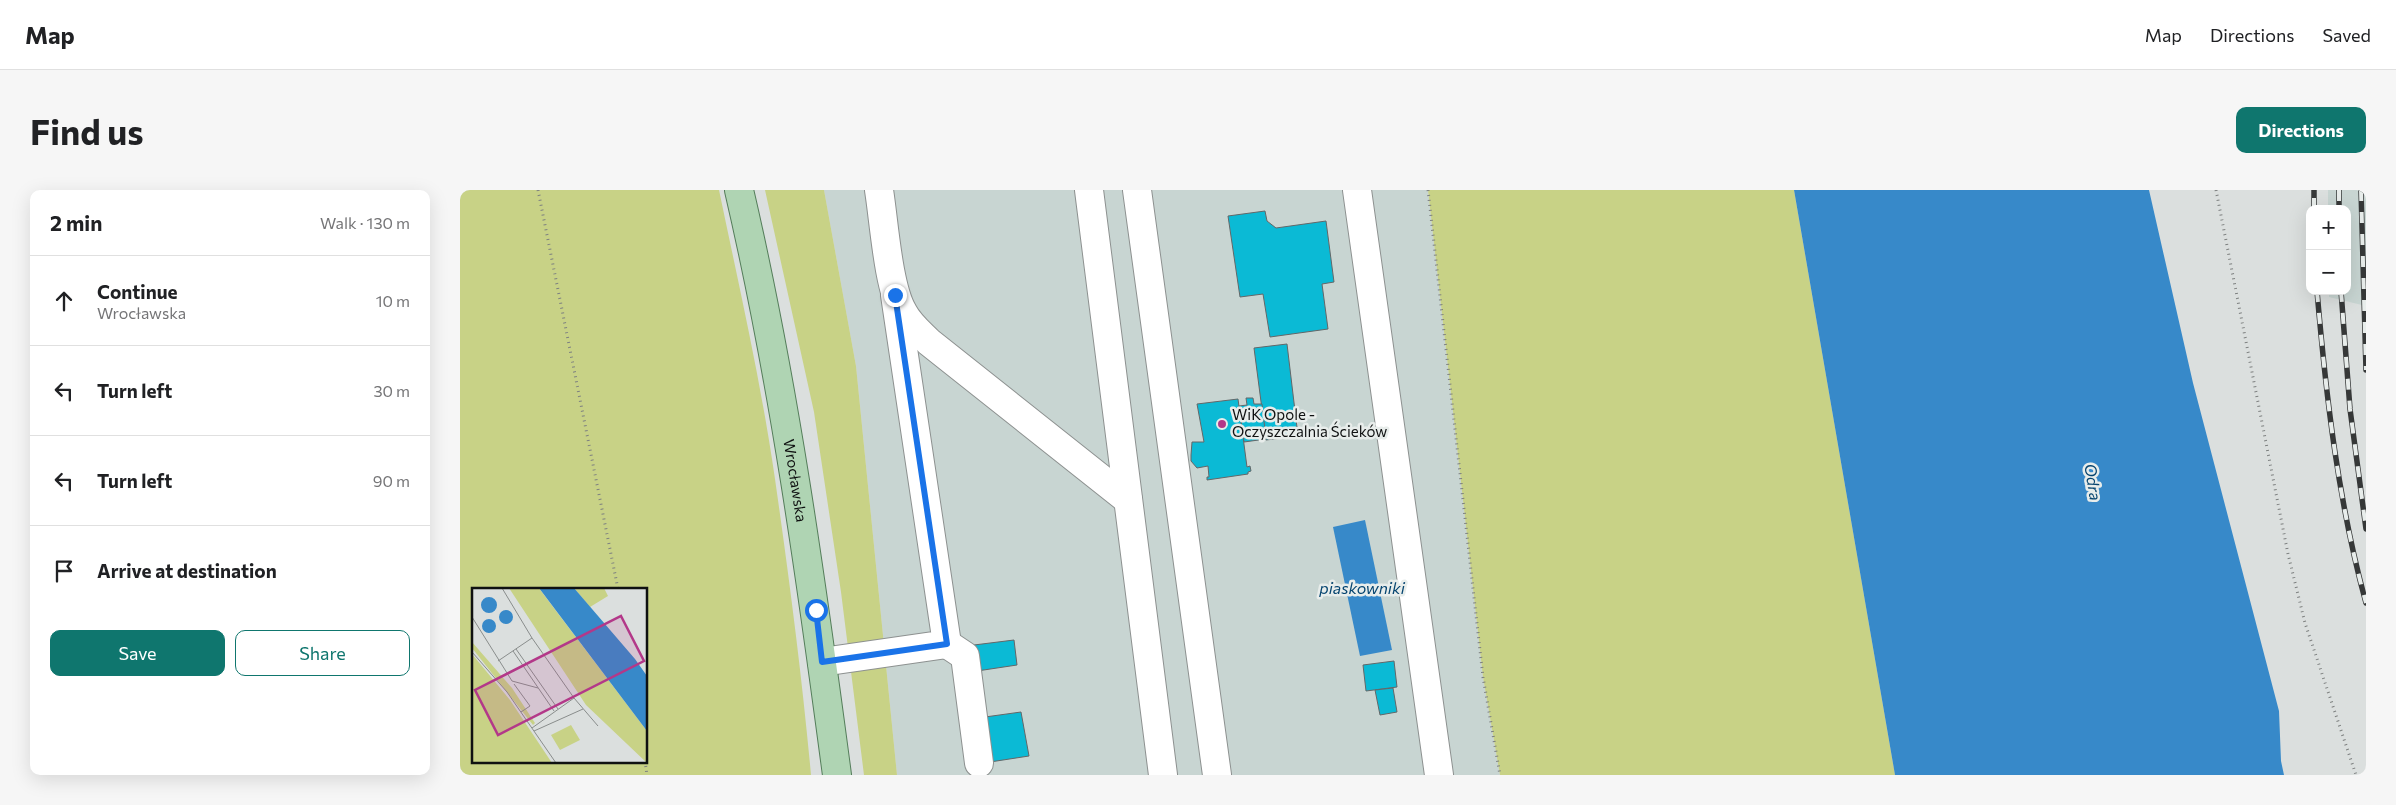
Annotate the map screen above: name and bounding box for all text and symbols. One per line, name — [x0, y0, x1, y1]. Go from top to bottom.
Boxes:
text: Map — [25, 20, 75, 49]
text: Map — [2145, 24, 2182, 46]
text: Directions — [2210, 24, 2294, 46]
text: Saved — [2322, 24, 2371, 46]
button: Directions — [2236, 107, 2366, 153]
text: Find us — [30, 109, 144, 152]
map controls — [2306, 205, 2351, 295]
button: + — [2306, 205, 2351, 250]
text: 2 min — [50, 210, 102, 235]
text: Walk · 130 m — [320, 213, 410, 232]
button: − — [2306, 250, 2351, 295]
text: Continue — [97, 280, 177, 303]
route end — [884, 284, 907, 307]
icon: ahead — [50, 287, 78, 315]
text: 10 m — [376, 291, 410, 310]
text: Wrocławska — [97, 303, 186, 322]
icon: left — [50, 377, 78, 405]
text: Turn left — [97, 379, 172, 402]
text: 30 m — [373, 381, 410, 400]
place label: WiK Opole - Oczyszczalnia Ścieków — [1232, 405, 1387, 440]
marker: WiK Opole - Oczyszczalnia Ścieków — [1216, 418, 1228, 430]
street label: Wrocławska — [780, 438, 811, 523]
water label: Odra — [2081, 462, 2106, 502]
icon: left — [50, 467, 78, 495]
text: Turn left — [97, 469, 172, 492]
text: 90 m — [373, 471, 410, 490]
icon: arrive — [50, 557, 78, 585]
text: Arrive at destination — [97, 559, 277, 582]
water label: piaskowniki — [1318, 578, 1406, 597]
inset map — [472, 588, 648, 762]
route start — [805, 599, 828, 622]
button: Save — [50, 630, 225, 676]
button: Share — [235, 630, 410, 676]

